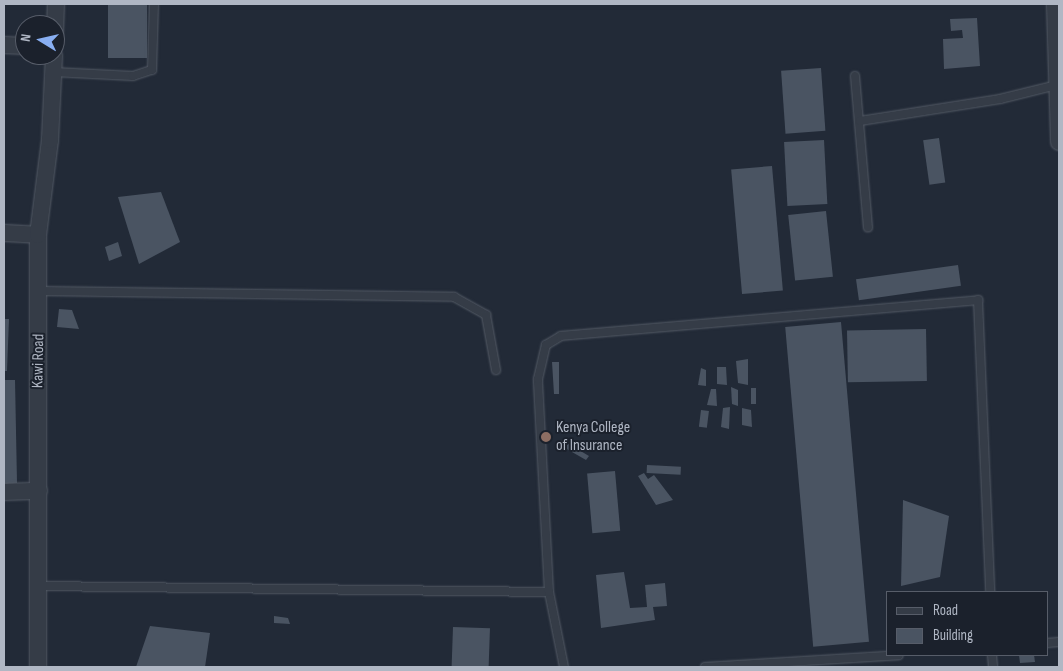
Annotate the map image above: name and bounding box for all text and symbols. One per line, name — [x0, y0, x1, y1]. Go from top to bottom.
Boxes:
north arrow — [15, 15, 65, 65]
text: N — [17, 33, 35, 43]
street label: Kawi Road — [29, 334, 49, 388]
place label: Kenya College of Insurance — [556, 418, 630, 456]
marker: Kenya College of Insurance — [540, 431, 552, 443]
legend — [886, 591, 1048, 656]
text: Road — [933, 601, 958, 620]
text: Building — [933, 626, 973, 645]

